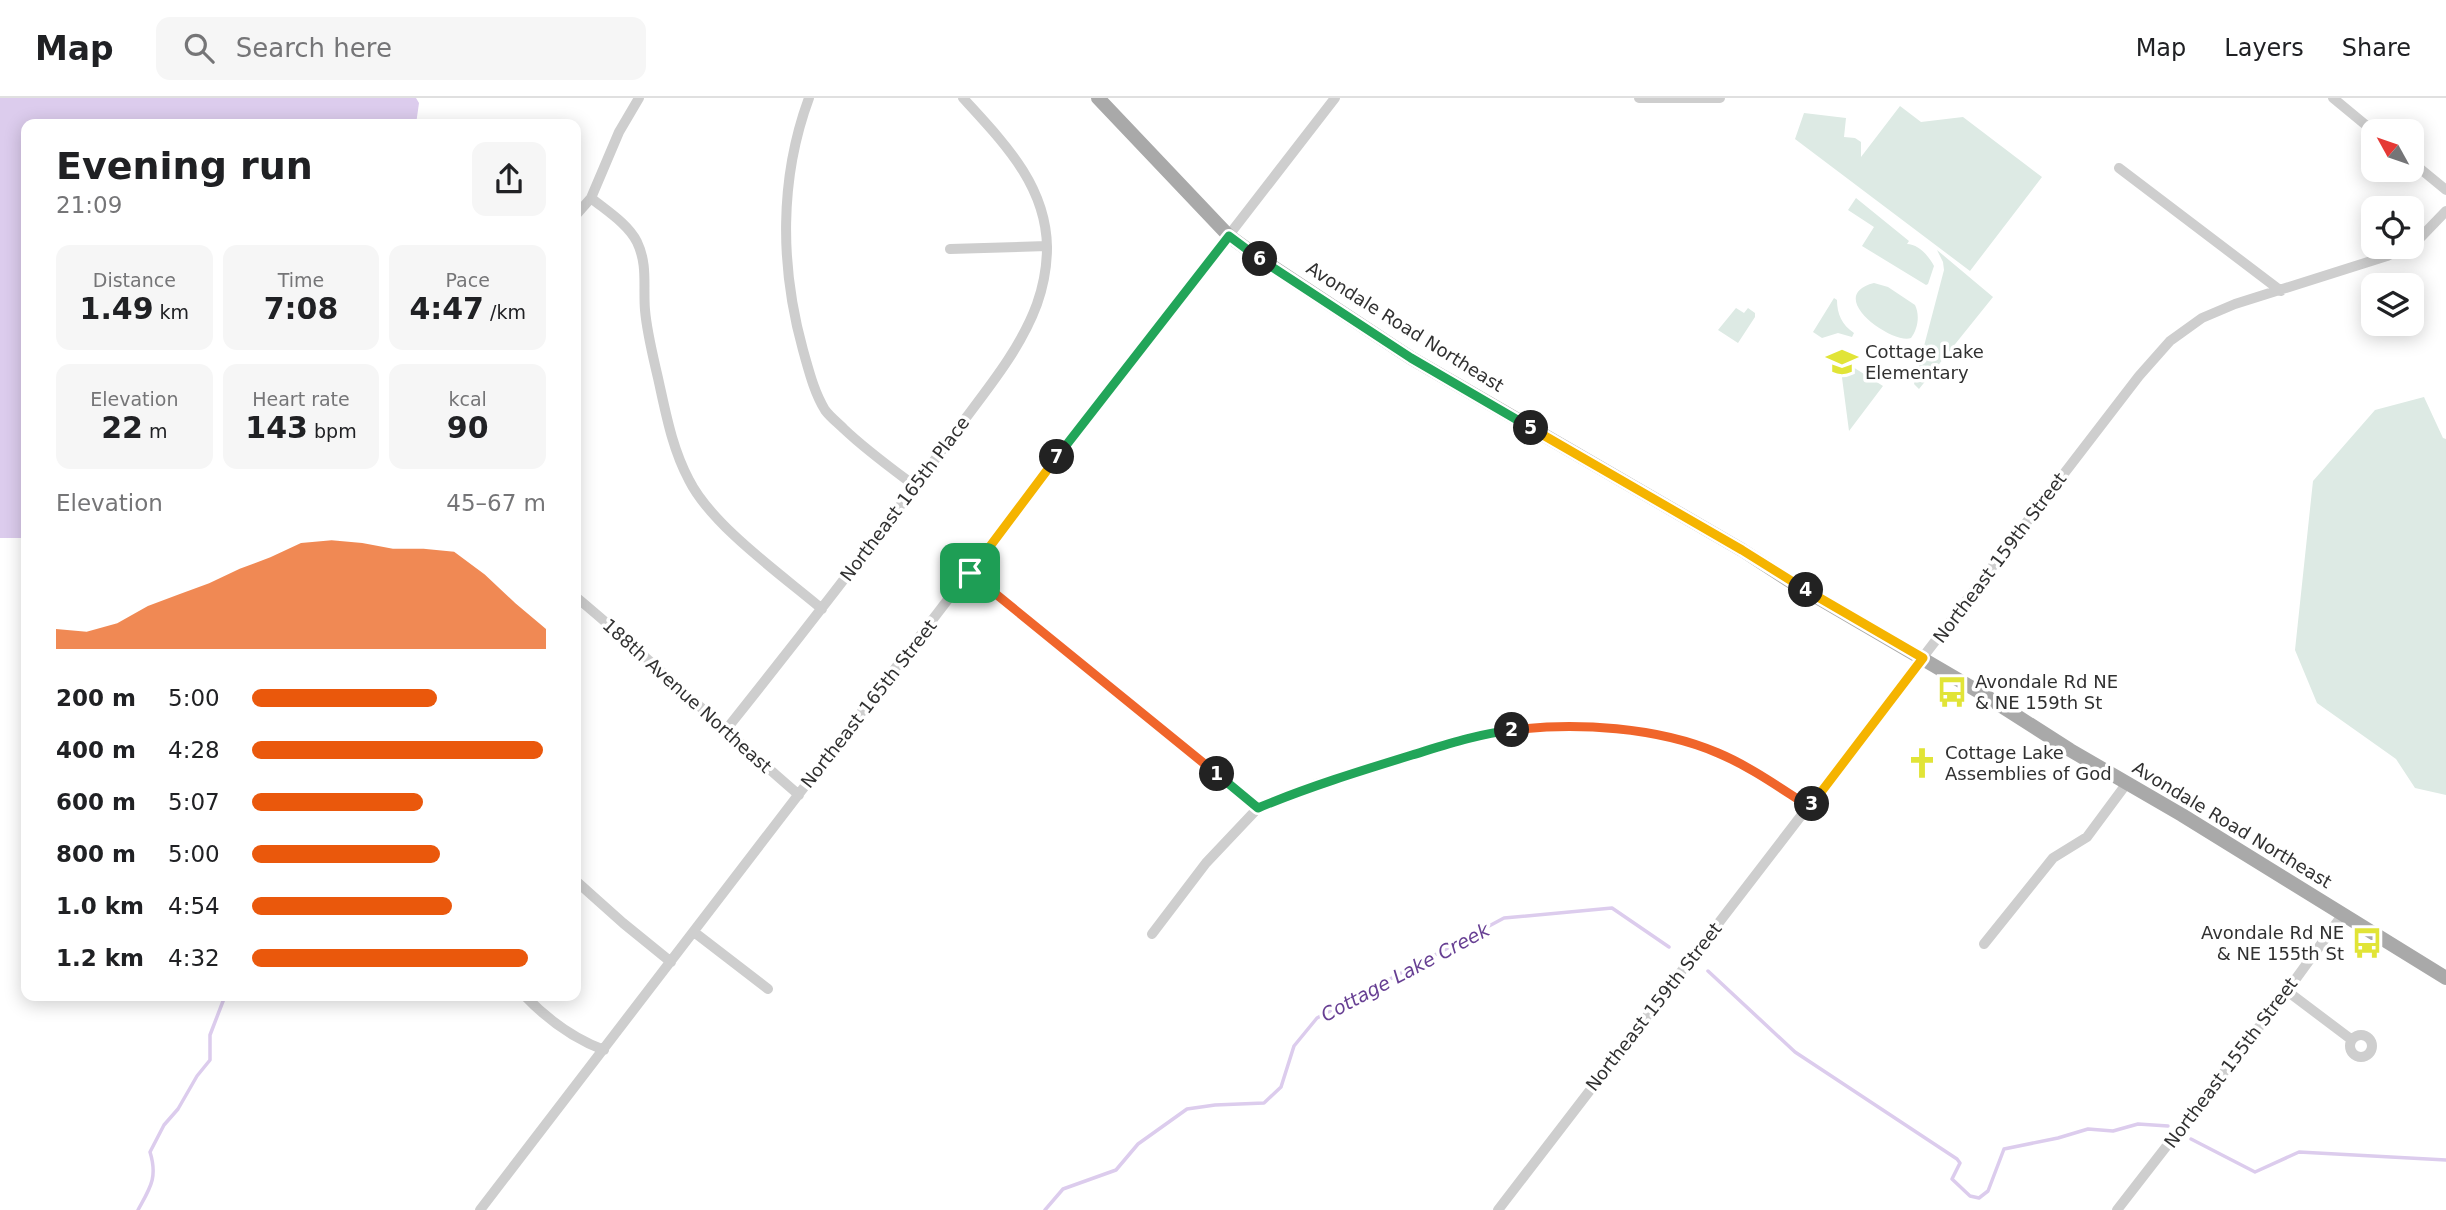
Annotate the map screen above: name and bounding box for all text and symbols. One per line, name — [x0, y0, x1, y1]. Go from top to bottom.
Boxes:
search box — [156, 17, 646, 80]
text: Map — [35, 29, 114, 68]
icon: search — [180, 29, 218, 67]
text: Search here — [236, 33, 392, 63]
text: Map — [2136, 34, 2186, 62]
text: Layers — [2224, 34, 2304, 62]
text: Share — [2342, 34, 2411, 62]
north arrow — [2361, 119, 2424, 182]
map controls — [2361, 119, 2424, 336]
button: share — [472, 142, 546, 216]
text: Evening run — [56, 144, 313, 188]
text: 21:09 — [56, 192, 122, 218]
button: locate — [2361, 196, 2424, 259]
pin: 6 — [1242, 242, 1278, 276]
text: 6 — [1253, 247, 1266, 269]
street label: Avondale Road Northeast — [1303, 257, 1508, 396]
text: Distance — [93, 269, 176, 291]
text: Time — [278, 269, 324, 291]
text: Pace — [445, 269, 490, 291]
button: layers — [2361, 273, 2424, 336]
text: 1.49 — [80, 291, 154, 326]
text: 7:08 — [264, 291, 338, 326]
text: 4:47 — [409, 291, 484, 326]
text: km — [154, 301, 189, 323]
text: /km — [484, 301, 526, 323]
place label: Cottage Lake Elementary — [1865, 341, 1984, 383]
school or university icon: Cottage Lake Elementary — [1825, 345, 1859, 379]
text: Elevation — [90, 388, 178, 410]
text: Heart rate — [252, 388, 350, 410]
text: kcal — [448, 388, 487, 410]
text: 22 — [101, 410, 143, 445]
text: 143 — [245, 410, 308, 445]
text: 90 — [447, 410, 489, 445]
pin: 5 — [1514, 410, 1548, 446]
street label: Northeast 165th Place — [836, 412, 973, 585]
text: 5 — [1524, 416, 1537, 438]
text: m — [143, 420, 167, 442]
text: bpm — [308, 420, 357, 442]
pin: 7 — [1040, 440, 1074, 474]
text: 7 — [1050, 445, 1063, 467]
street label: Northeast 159th Street — [1929, 468, 2071, 647]
text: Elevation — [56, 490, 163, 516]
text: 45–67 m — [446, 490, 546, 516]
pin — [940, 543, 1000, 603]
icon: arrive — [951, 554, 989, 592]
pin: 4 — [1788, 573, 1824, 608]
text: 4 — [1799, 578, 1812, 600]
street label: 188th Avenue Northeast — [599, 614, 776, 777]
street label: Northeast 165th Street — [796, 615, 941, 792]
place label: Avondale Rd NE & NE 159th St — [1975, 671, 2118, 713]
bus stop icon: Avondale Rd NE & NE 159th St — [1935, 675, 1969, 709]
text: 200 m — [56, 685, 136, 711]
text: 5:00 — [168, 685, 220, 711]
pin: 2 — [1494, 712, 1530, 748]
text: 2 — [1505, 718, 1518, 740]
text: 400 m — [56, 737, 136, 763]
text: 4:28 — [168, 737, 220, 763]
place label: Cottage Lake Assemblies of God — [1945, 742, 2112, 784]
church icon: Cottage Lake Assemblies of God — [1905, 746, 1939, 780]
pin: 1 — [1200, 756, 1234, 792]
street label: Avondale Road Northeast — [2129, 757, 2336, 892]
text: 1 — [1210, 762, 1223, 784]
pin: 3 — [1794, 786, 1829, 822]
text: 600 m — [56, 789, 136, 815]
text: 5:07 — [168, 789, 220, 815]
text: 3 — [1805, 792, 1818, 814]
text: 800 m — [56, 841, 136, 867]
text: 5:00 — [168, 841, 220, 867]
text: 1.0 km — [56, 893, 144, 919]
text: 4:54 — [168, 893, 220, 919]
water label: Cottage Lake Creek — [1317, 918, 1494, 1026]
street label: Northeast 159th Street — [1581, 918, 1726, 1095]
place label: Avondale Rd NE & NE 155th St — [2201, 922, 2344, 964]
bus stop icon: Avondale Rd NE & NE 155th St — [2350, 926, 2384, 960]
text: 1.2 km — [56, 945, 144, 971]
text: 4:32 — [168, 945, 220, 971]
street label: Northeast 155th Street — [2160, 973, 2302, 1152]

